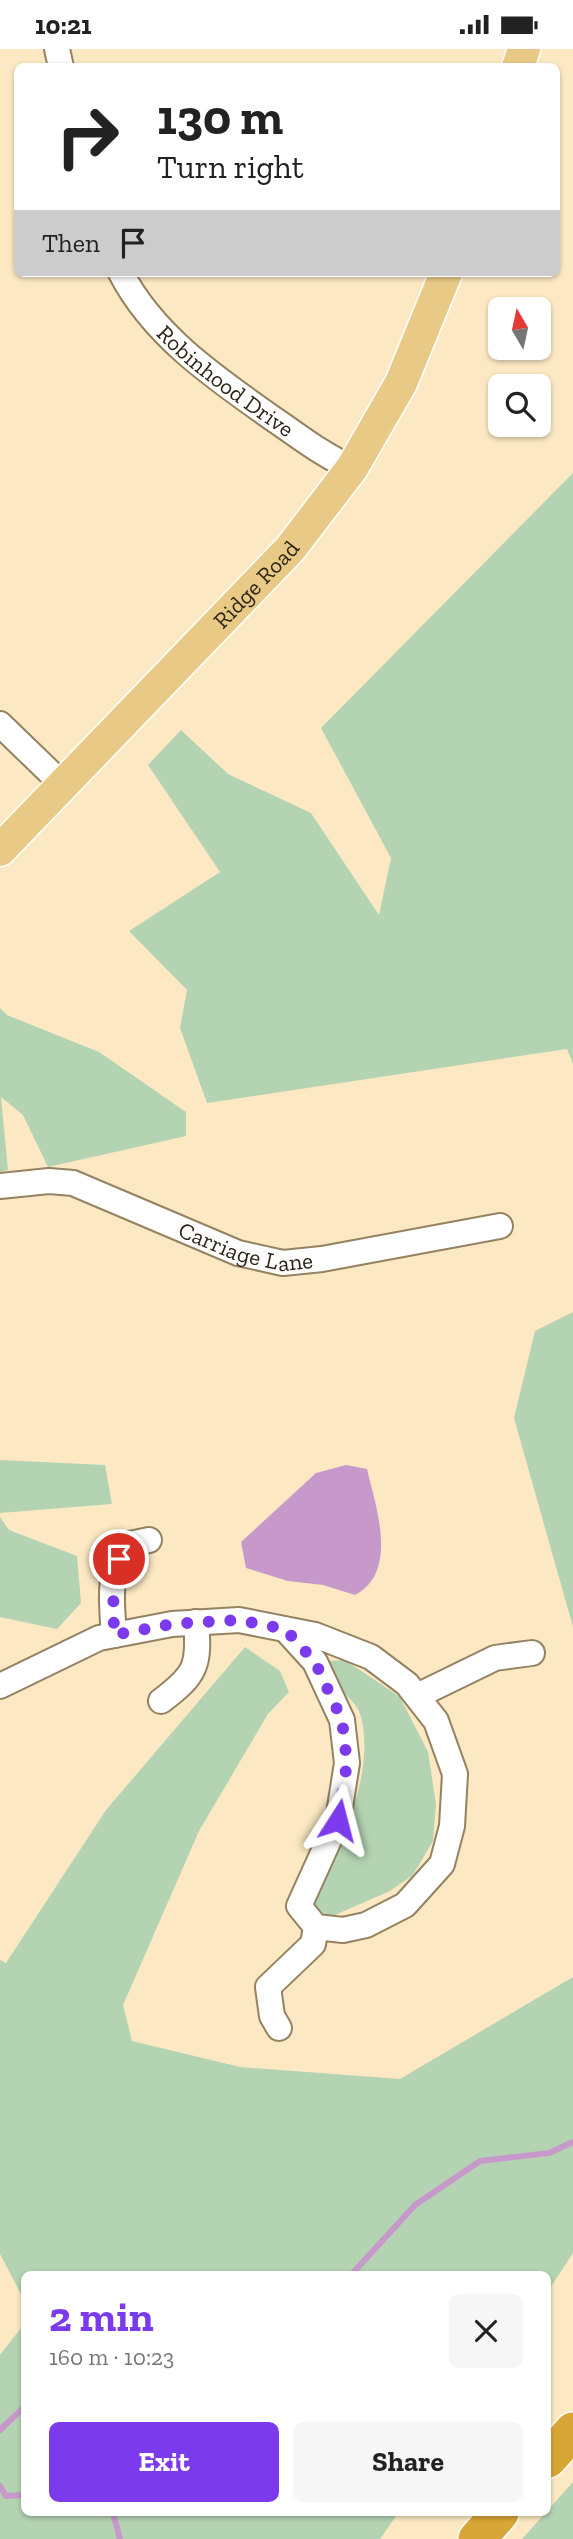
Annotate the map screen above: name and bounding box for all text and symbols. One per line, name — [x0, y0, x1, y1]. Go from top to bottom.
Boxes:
text: 10:21 — [35, 9, 91, 41]
text: 130 m — [157, 88, 283, 147]
icon: right — [42, 91, 133, 182]
text: Turn right — [157, 148, 304, 186]
icon: arrive — [114, 224, 152, 262]
text: Then — [42, 227, 100, 259]
north arrow — [488, 297, 551, 361]
map controls — [488, 297, 551, 437]
street label: Robinhood Drive — [151, 319, 300, 443]
button: search — [488, 374, 551, 437]
street label: Ridge Road — [207, 535, 305, 634]
street label: Carriage Lane — [174, 1215, 314, 1277]
pin — [89, 1529, 149, 1589]
icon: arrive — [100, 1540, 138, 1578]
position arrow — [301, 1783, 375, 1857]
text: 2 min — [49, 2291, 154, 2342]
button: close — [449, 2294, 523, 2368]
text: 160 m · 10:23 — [49, 2343, 174, 2371]
button: Exit — [49, 2422, 279, 2502]
button: Share — [293, 2422, 523, 2502]

